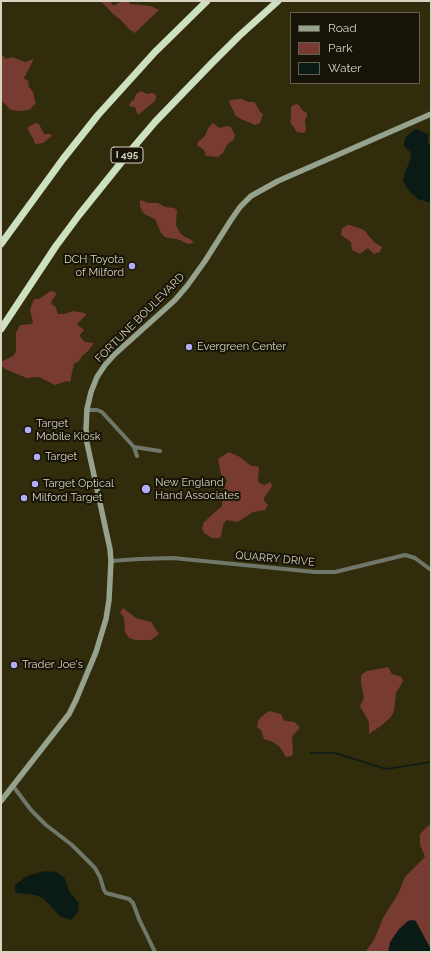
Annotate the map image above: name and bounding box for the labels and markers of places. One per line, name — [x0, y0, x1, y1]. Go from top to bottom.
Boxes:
place label: DCH Toyota of Milford — [64, 253, 124, 279]
marker: DCH Toyota of Milford — [127, 261, 137, 271]
place label: Evergreen Center — [197, 340, 286, 354]
marker: Evergreen Center — [184, 342, 194, 352]
place label: Target Mobile Kiosk — [36, 417, 101, 443]
marker: Target Mobile Kiosk — [23, 425, 33, 435]
place label: Target — [45, 450, 77, 464]
marker: Target — [32, 452, 42, 462]
place label: New England Hand Associates — [155, 476, 239, 502]
place label: Target Optical — [43, 477, 114, 491]
marker: Target Optical — [30, 479, 40, 489]
marker: New England Hand Associates — [140, 483, 152, 495]
place label: Milford Target — [32, 491, 103, 505]
marker: Milford Target — [19, 493, 29, 503]
place label: Trader Joe's — [22, 658, 83, 672]
marker: Trader Joe's — [9, 660, 19, 670]

